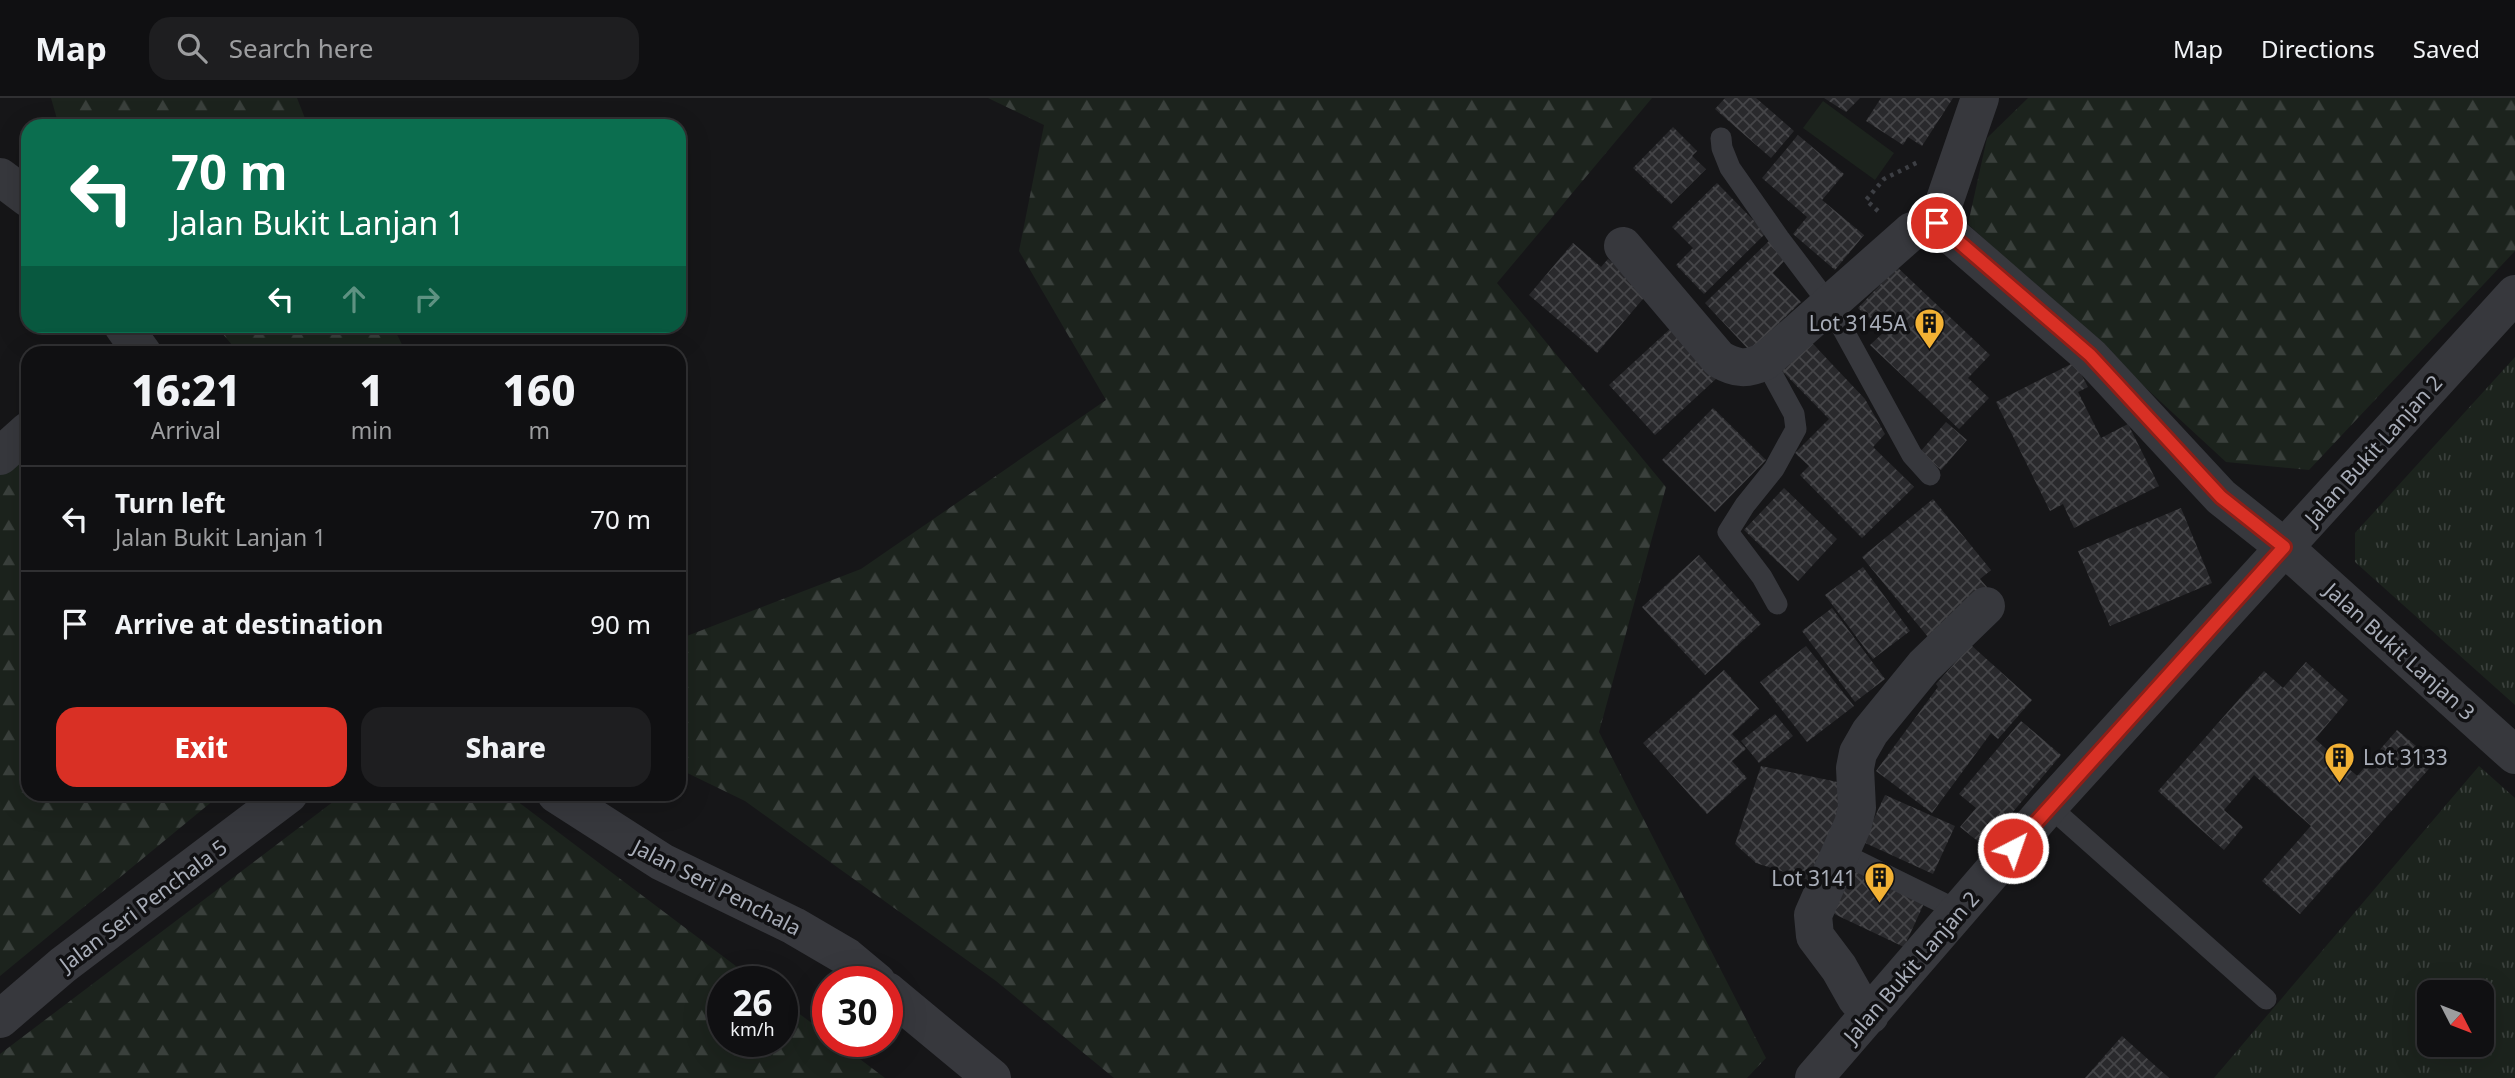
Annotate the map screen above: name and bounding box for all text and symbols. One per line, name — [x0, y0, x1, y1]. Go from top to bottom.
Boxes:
search box — [149, 17, 639, 80]
text: Map — [35, 26, 107, 71]
icon: search — [173, 29, 211, 67]
text: Search here — [229, 30, 373, 66]
text: Map — [2173, 32, 2223, 65]
text: Directions — [2261, 32, 2375, 65]
text: Saved — [2413, 32, 2480, 65]
text: 70 m — [171, 138, 288, 204]
icon: left — [56, 147, 147, 238]
pin — [1907, 193, 1967, 253]
text: Jalan Bukit Lanjan 1 — [171, 201, 465, 244]
icon: arrive — [1918, 204, 1956, 242]
icon: left — [262, 280, 300, 318]
icon: ahead — [335, 280, 373, 318]
icon: right — [408, 280, 446, 318]
building icon: Lot 3145A — [1913, 306, 1947, 350]
place label: Lot 3145A — [1809, 309, 1908, 337]
text: 16:21 — [131, 361, 240, 418]
text: 1 — [359, 361, 384, 418]
text: 160 — [503, 361, 576, 418]
street label: Jalan Bukit Lanjan 2 — [2297, 369, 2448, 533]
text: Arrival — [151, 414, 221, 446]
text: min — [351, 414, 392, 446]
text: m — [528, 414, 550, 446]
text: Turn left — [115, 485, 226, 521]
icon: left — [56, 500, 94, 538]
text: 70 m — [590, 501, 651, 537]
text: Jalan Bukit Lanjan 1 — [115, 521, 326, 553]
street label: Jalan Bukit Lanjan 3 — [2317, 575, 2481, 726]
icon: arrive — [56, 605, 94, 643]
text: Arrive at destination — [115, 606, 384, 642]
text: 90 m — [590, 606, 651, 642]
button: Exit — [56, 707, 347, 787]
button: Share — [361, 707, 651, 787]
building icon: Lot 3133 — [2323, 740, 2357, 784]
place label: Lot 3133 — [2363, 743, 2448, 771]
position arrow — [1976, 811, 2050, 885]
street label: Jalan Seri Penchala — [626, 831, 806, 942]
street label: Jalan Seri Penchala 5 — [52, 833, 233, 979]
building icon: Lot 3141 — [1862, 861, 1896, 905]
place label: Lot 3141 — [1771, 864, 1856, 892]
street label: Jalan Bukit Lanjan 2 — [1836, 885, 1985, 1050]
speed limit sign: 30 — [812, 966, 903, 1057]
text: 26 — [732, 979, 773, 1026]
north arrow — [2417, 980, 2494, 1057]
map controls — [2417, 980, 2494, 1057]
text: km/h — [730, 1017, 775, 1041]

